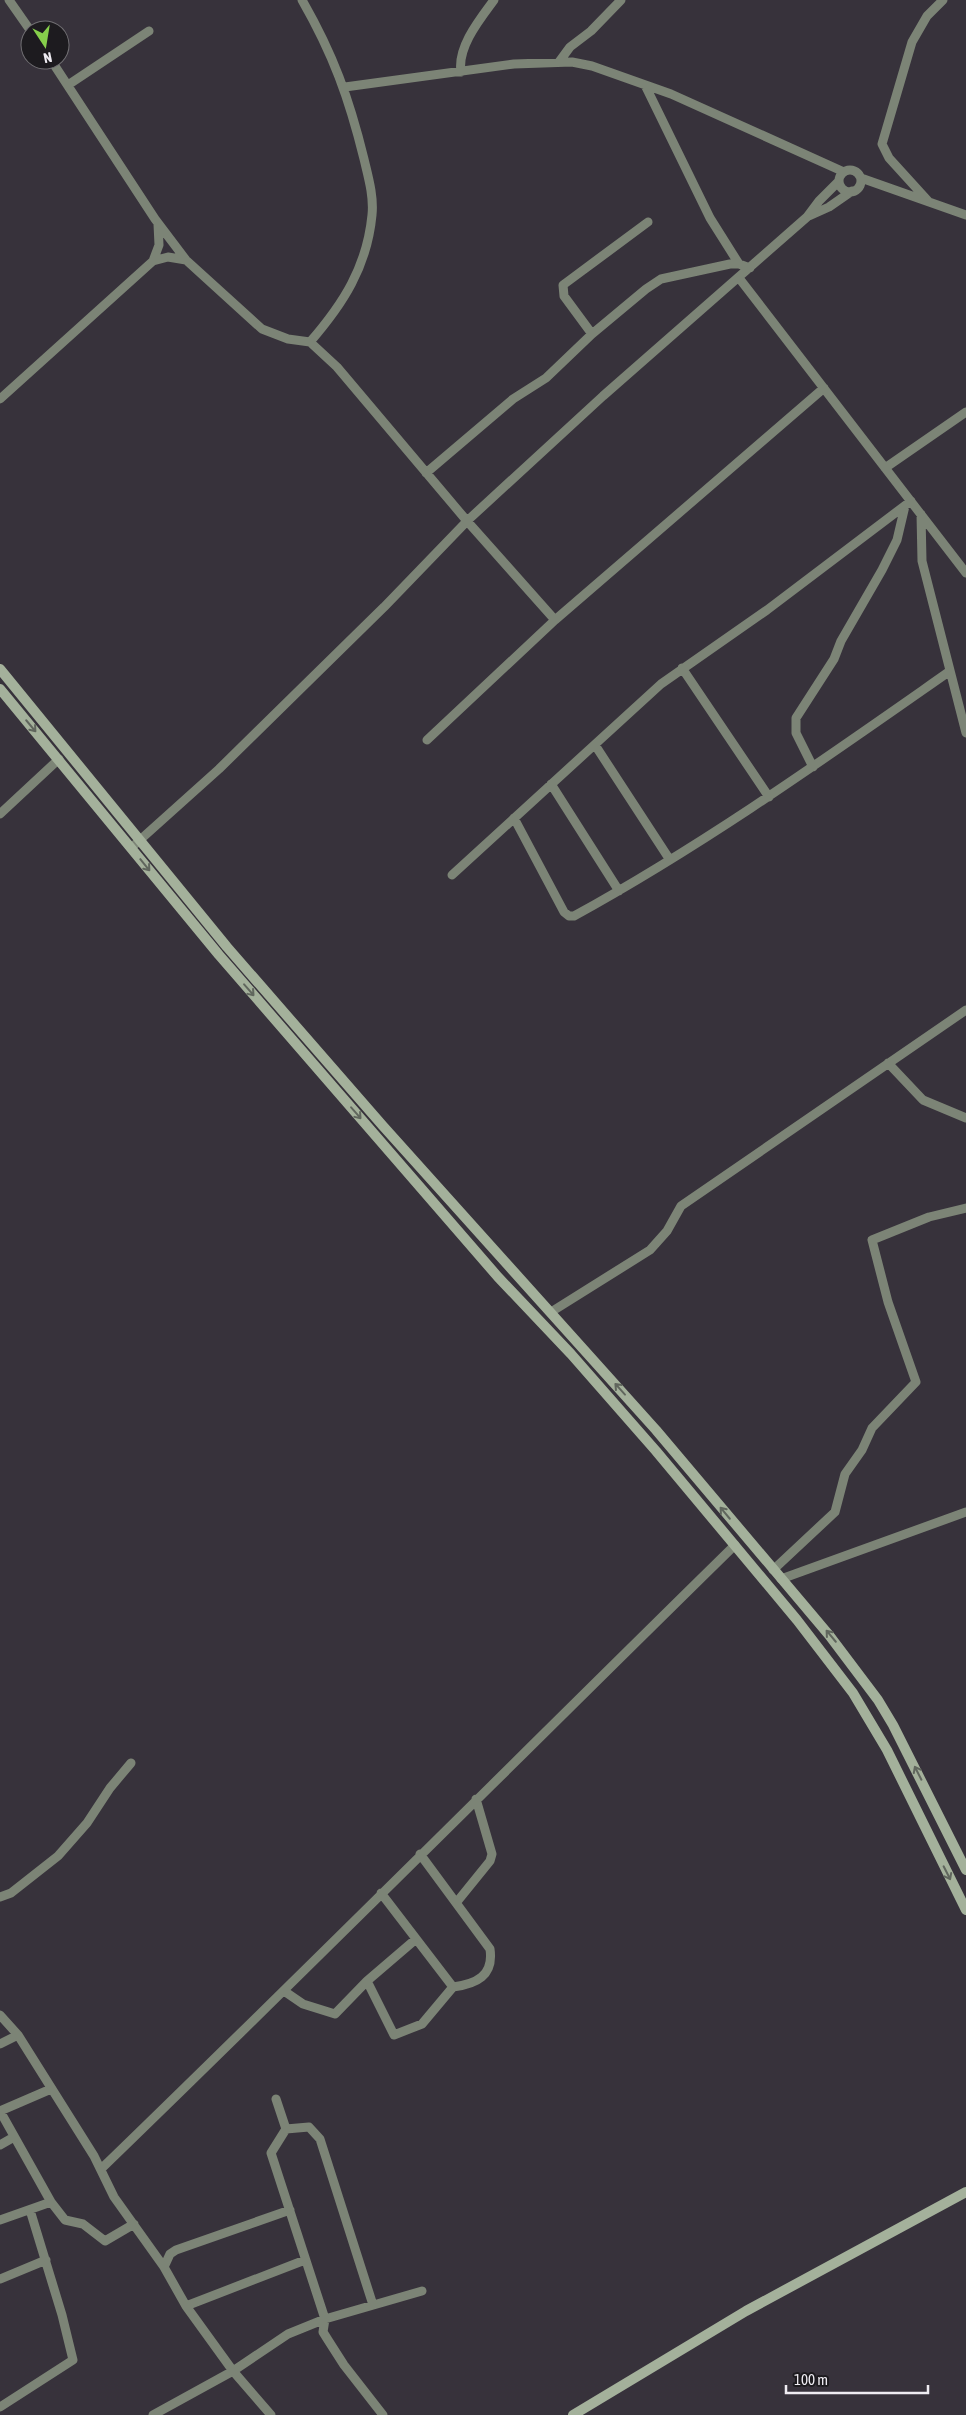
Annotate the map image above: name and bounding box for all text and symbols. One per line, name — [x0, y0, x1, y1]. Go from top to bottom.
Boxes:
north arrow — [20, 20, 70, 70]
text: N — [42, 49, 53, 66]
one-way arrow — [26, 719, 37, 732]
one-way arrow — [140, 859, 151, 872]
one-way arrow — [243, 984, 255, 997]
one-way arrow — [350, 1107, 361, 1120]
one-way arrow — [614, 1383, 625, 1396]
one-way arrow — [719, 1507, 730, 1520]
one-way arrow — [825, 1630, 836, 1643]
one-way arrow — [913, 1765, 923, 1780]
one-way arrow — [943, 1865, 952, 1880]
scale bar — [786, 2362, 928, 2394]
text: 100 m — [794, 2371, 828, 2388]

